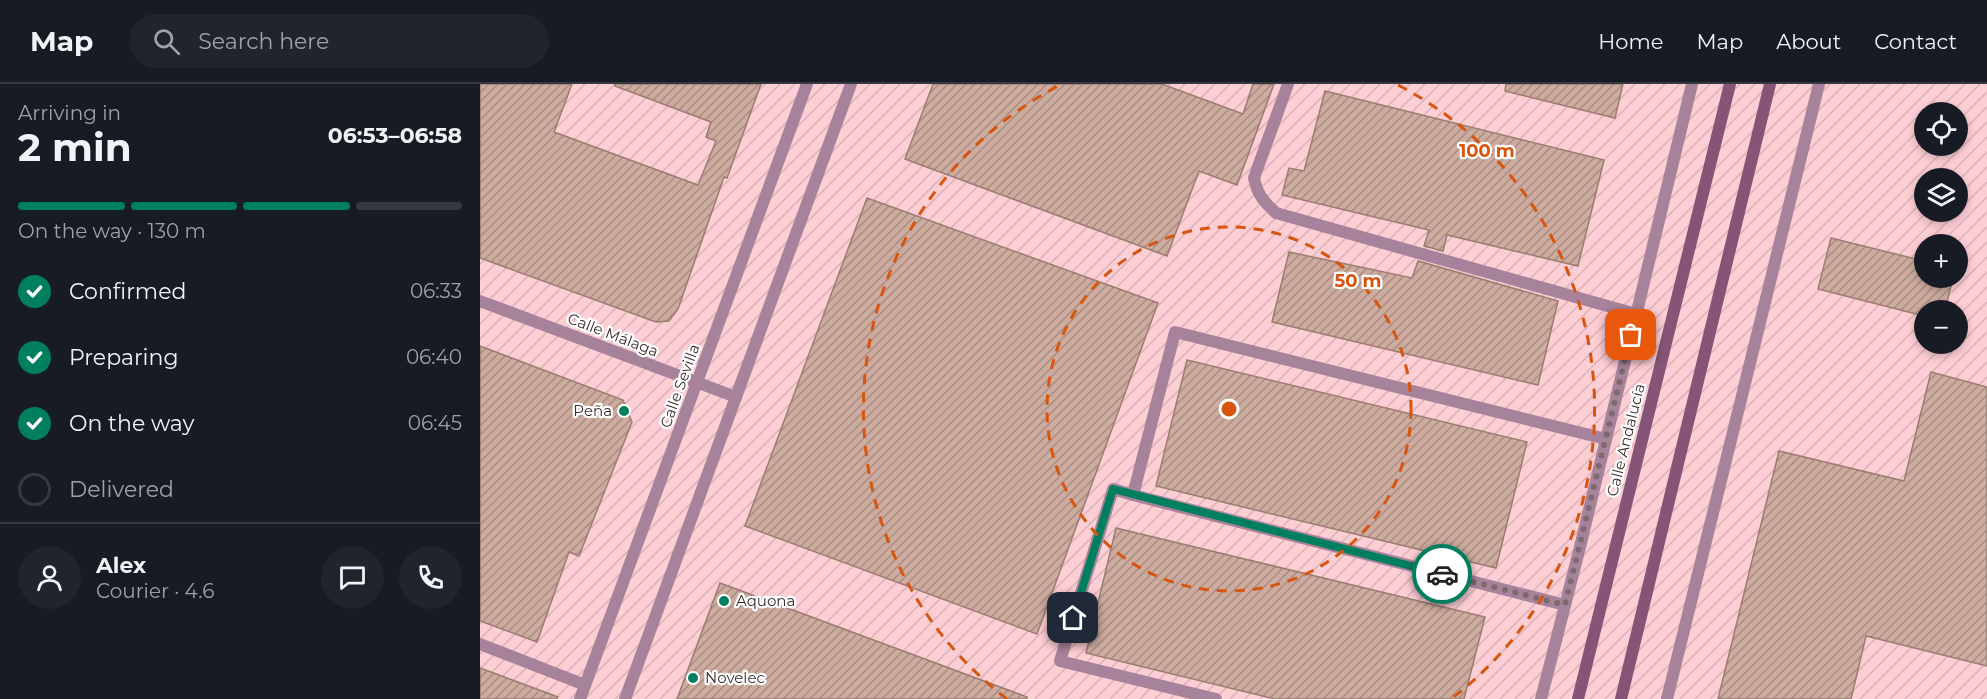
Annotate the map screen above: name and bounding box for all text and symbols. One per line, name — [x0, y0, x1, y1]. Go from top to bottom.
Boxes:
search box — [129, 14, 549, 68]
text: Map — [30, 24, 93, 58]
icon: search — [150, 25, 183, 58]
text: Search here — [198, 28, 329, 55]
text: Home — [1598, 29, 1663, 54]
text: Map — [1696, 29, 1743, 54]
text: About — [1776, 29, 1841, 54]
text: Contact — [1874, 29, 1957, 54]
text: Arriving in — [18, 101, 121, 125]
map controls — [1914, 102, 1968, 354]
button: locate — [1914, 102, 1968, 156]
text: 06:53–06:58 — [328, 122, 462, 149]
text: 2 min — [18, 123, 132, 171]
text: 100 m — [1459, 140, 1515, 162]
button: layers — [1914, 168, 1968, 222]
text: On the way · 130 m — [18, 219, 206, 243]
button: + — [1914, 234, 1968, 288]
text: 50 m — [1335, 270, 1381, 292]
icon: check — [18, 275, 51, 308]
text: Confirmed — [69, 278, 186, 305]
text: 06:33 — [410, 279, 462, 303]
button: − — [1914, 300, 1968, 354]
street label: Calle Málaga — [565, 309, 661, 361]
pin — [1605, 309, 1656, 360]
icon: bag — [1614, 318, 1647, 351]
icon: check — [18, 341, 51, 374]
street label: Calle Sevilla — [656, 341, 703, 430]
text: Preparing — [69, 344, 178, 371]
text: 06:40 — [406, 345, 462, 369]
street label: Calle Andalucía — [1602, 381, 1649, 498]
centre of rings — [1219, 399, 1239, 419]
place label: Peña — [573, 401, 612, 420]
marker: Peña — [617, 404, 631, 418]
icon: check — [18, 407, 51, 440]
text: On the way — [69, 410, 194, 437]
text: 06:45 — [408, 411, 462, 435]
text: Delivered — [69, 476, 174, 503]
courier — [1412, 544, 1472, 604]
button: person — [18, 546, 81, 609]
button: chat — [321, 546, 384, 609]
button: phone — [399, 546, 462, 609]
text: Alex — [96, 552, 146, 579]
icon: car — [1426, 558, 1459, 591]
text: Courier · 4.6 — [96, 579, 214, 603]
place label: Aquona — [736, 591, 795, 610]
pin — [1047, 592, 1098, 643]
marker: Aquona — [717, 594, 731, 608]
icon: home — [1056, 601, 1089, 634]
place label: Novelec — [705, 668, 765, 687]
marker: Novelec — [686, 671, 700, 685]

